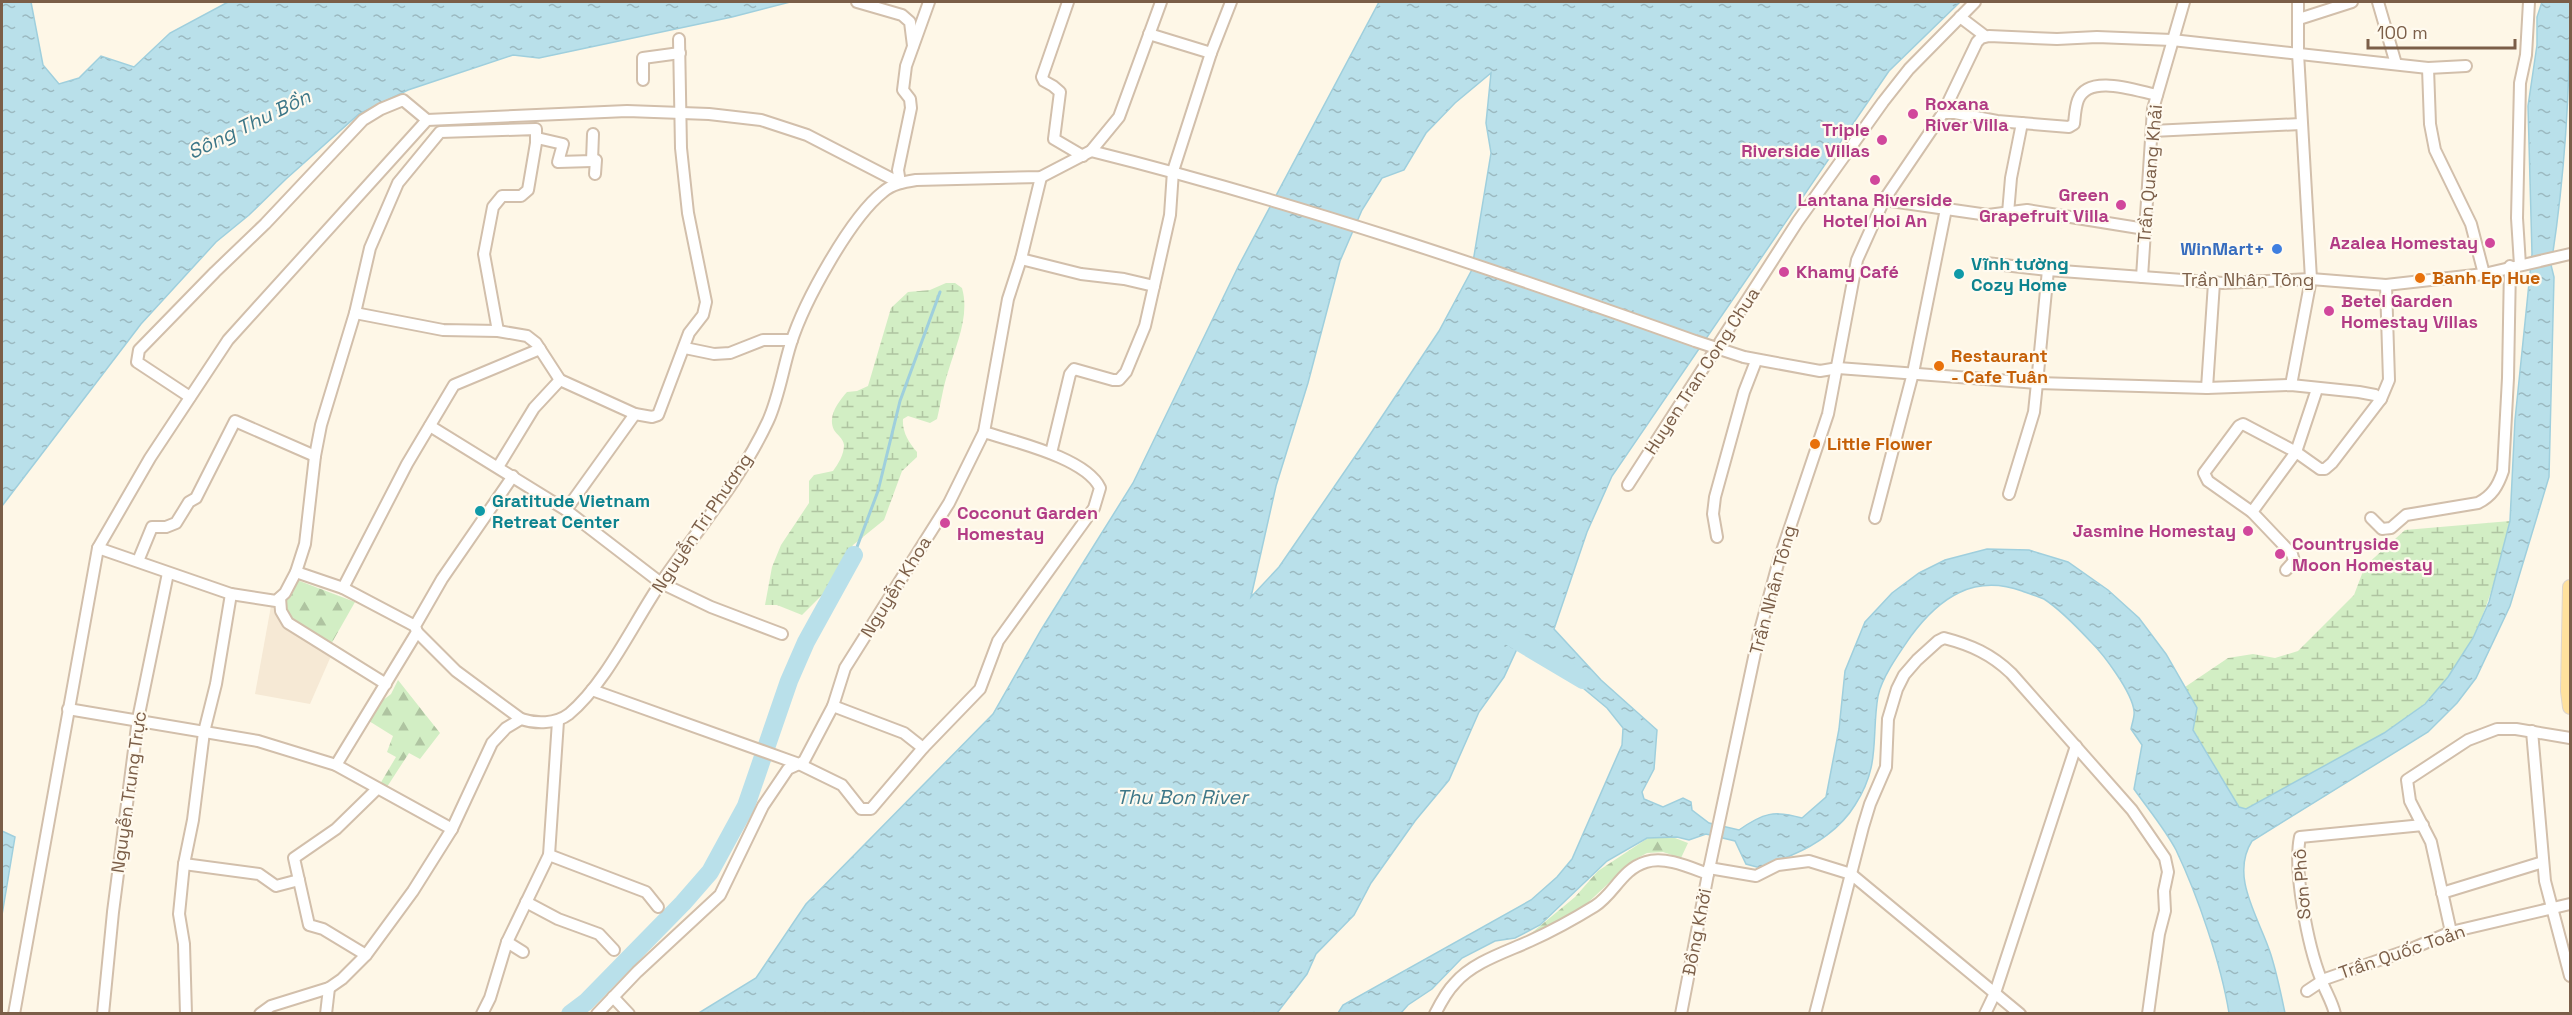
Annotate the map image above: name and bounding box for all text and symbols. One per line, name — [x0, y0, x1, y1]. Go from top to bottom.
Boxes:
scale bar — [2368, 12, 2515, 50]
text: 100 m — [2377, 21, 2428, 44]
water label: Sông Thu Bồn — [183, 83, 315, 165]
place label: Roxana River Villa — [1925, 92, 2009, 136]
street label: Trần Quang Khải — [2132, 104, 2167, 244]
marker: Roxana River Villa — [1906, 107, 1920, 121]
place label: Triple Riverside Villas — [1741, 118, 1870, 162]
marker: Triple Riverside Villas — [1875, 133, 1889, 147]
marker: Lantana Riverside Hotel Hoi An — [1868, 173, 1882, 187]
place label: Green Grapefruit Villa — [1979, 183, 2110, 227]
place label: Lantana Riverside Hotel Hoi An — [1798, 188, 1952, 232]
marker: Green Grapefruit Villa — [2114, 198, 2128, 212]
place label: Azalea Homestay — [2329, 231, 2478, 254]
marker: Azalea Homestay — [2483, 236, 2497, 250]
place label: WinMart+ — [2180, 237, 2265, 260]
marker: WinMart+ — [2270, 242, 2284, 256]
place label: Vĩnh tường Cozy Home — [1971, 252, 2069, 296]
place label: Khamy Café — [1796, 260, 1899, 283]
marker: Khamy Café — [1777, 265, 1791, 279]
place label: Banh Ep Hue — [2432, 266, 2540, 289]
marker: Vĩnh tường Cozy Home — [1952, 267, 1966, 281]
street label: Trần Nhân Tông — [2182, 268, 2314, 291]
marker: Banh Ep Hue — [2413, 271, 2427, 285]
street label: Huyen Tran Cong Chua — [1639, 283, 1764, 459]
place label: Betel Garden Homestay Villas — [2341, 289, 2478, 333]
marker: Betel Garden Homestay Villas — [2322, 304, 2336, 318]
place label: Restaurant - Cafe Tuân — [1951, 344, 2048, 388]
marker: Restaurant - Cafe Tuân — [1932, 359, 1946, 373]
place label: Little Flower — [1827, 432, 1932, 455]
marker: Little Flower — [1808, 437, 1822, 451]
street label: Nguyễn Tri Phương — [646, 449, 757, 597]
place label: Gratitude Vietnam Retreat Center — [492, 489, 650, 533]
place label: Coconut Garden Homestay — [957, 501, 1098, 545]
marker: Gratitude Vietnam Retreat Center — [473, 504, 487, 518]
marker: Coconut Garden Homestay — [938, 516, 952, 530]
place label: Jasmine Homestay — [2072, 519, 2236, 542]
street label: Trần Nhân Tông — [1744, 523, 1801, 657]
marker: Jasmine Homestay — [2241, 524, 2255, 538]
street label: Nguyễn Khoa — [855, 532, 936, 642]
place label: Countryside Moon Homestay — [2292, 532, 2433, 576]
marker: Countryside Moon Homestay — [2273, 547, 2287, 561]
street label: Nguyễn Trung Trực — [106, 709, 151, 874]
water label: Thu Bon River — [1116, 784, 1250, 810]
street label: Sơn Phô — [2288, 848, 2315, 920]
street label: Đồng Khởi — [1677, 886, 1716, 977]
street label: Trần Quốc Toản — [2336, 919, 2468, 984]

